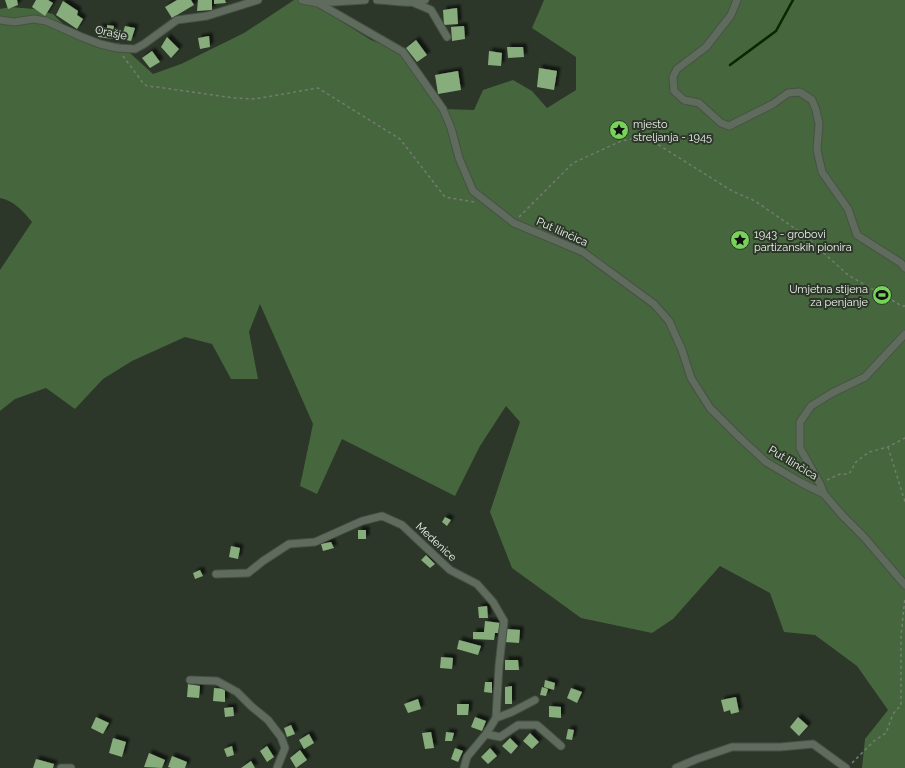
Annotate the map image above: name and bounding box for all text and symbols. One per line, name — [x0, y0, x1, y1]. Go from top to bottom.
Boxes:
street label: Orašje — [94, 23, 129, 43]
place label: mjesto streljanja - 1945 — [633, 118, 712, 144]
place icon: mjesto streljanja - 1945 — [608, 119, 630, 141]
street label: Put Ilinčica — [534, 215, 590, 249]
place label: 1943 - grobovi partizanskih pionira — [754, 228, 852, 254]
place icon: 1943 - grobovi partizanskih pionira — [729, 229, 751, 251]
place label: Umjetna stijena za penjanje — [789, 283, 869, 309]
sports icon: Umjetna stijena za penjanje — [871, 284, 893, 306]
street label: Put Ilinčica — [766, 443, 820, 483]
street label: Medenice — [413, 520, 459, 564]

